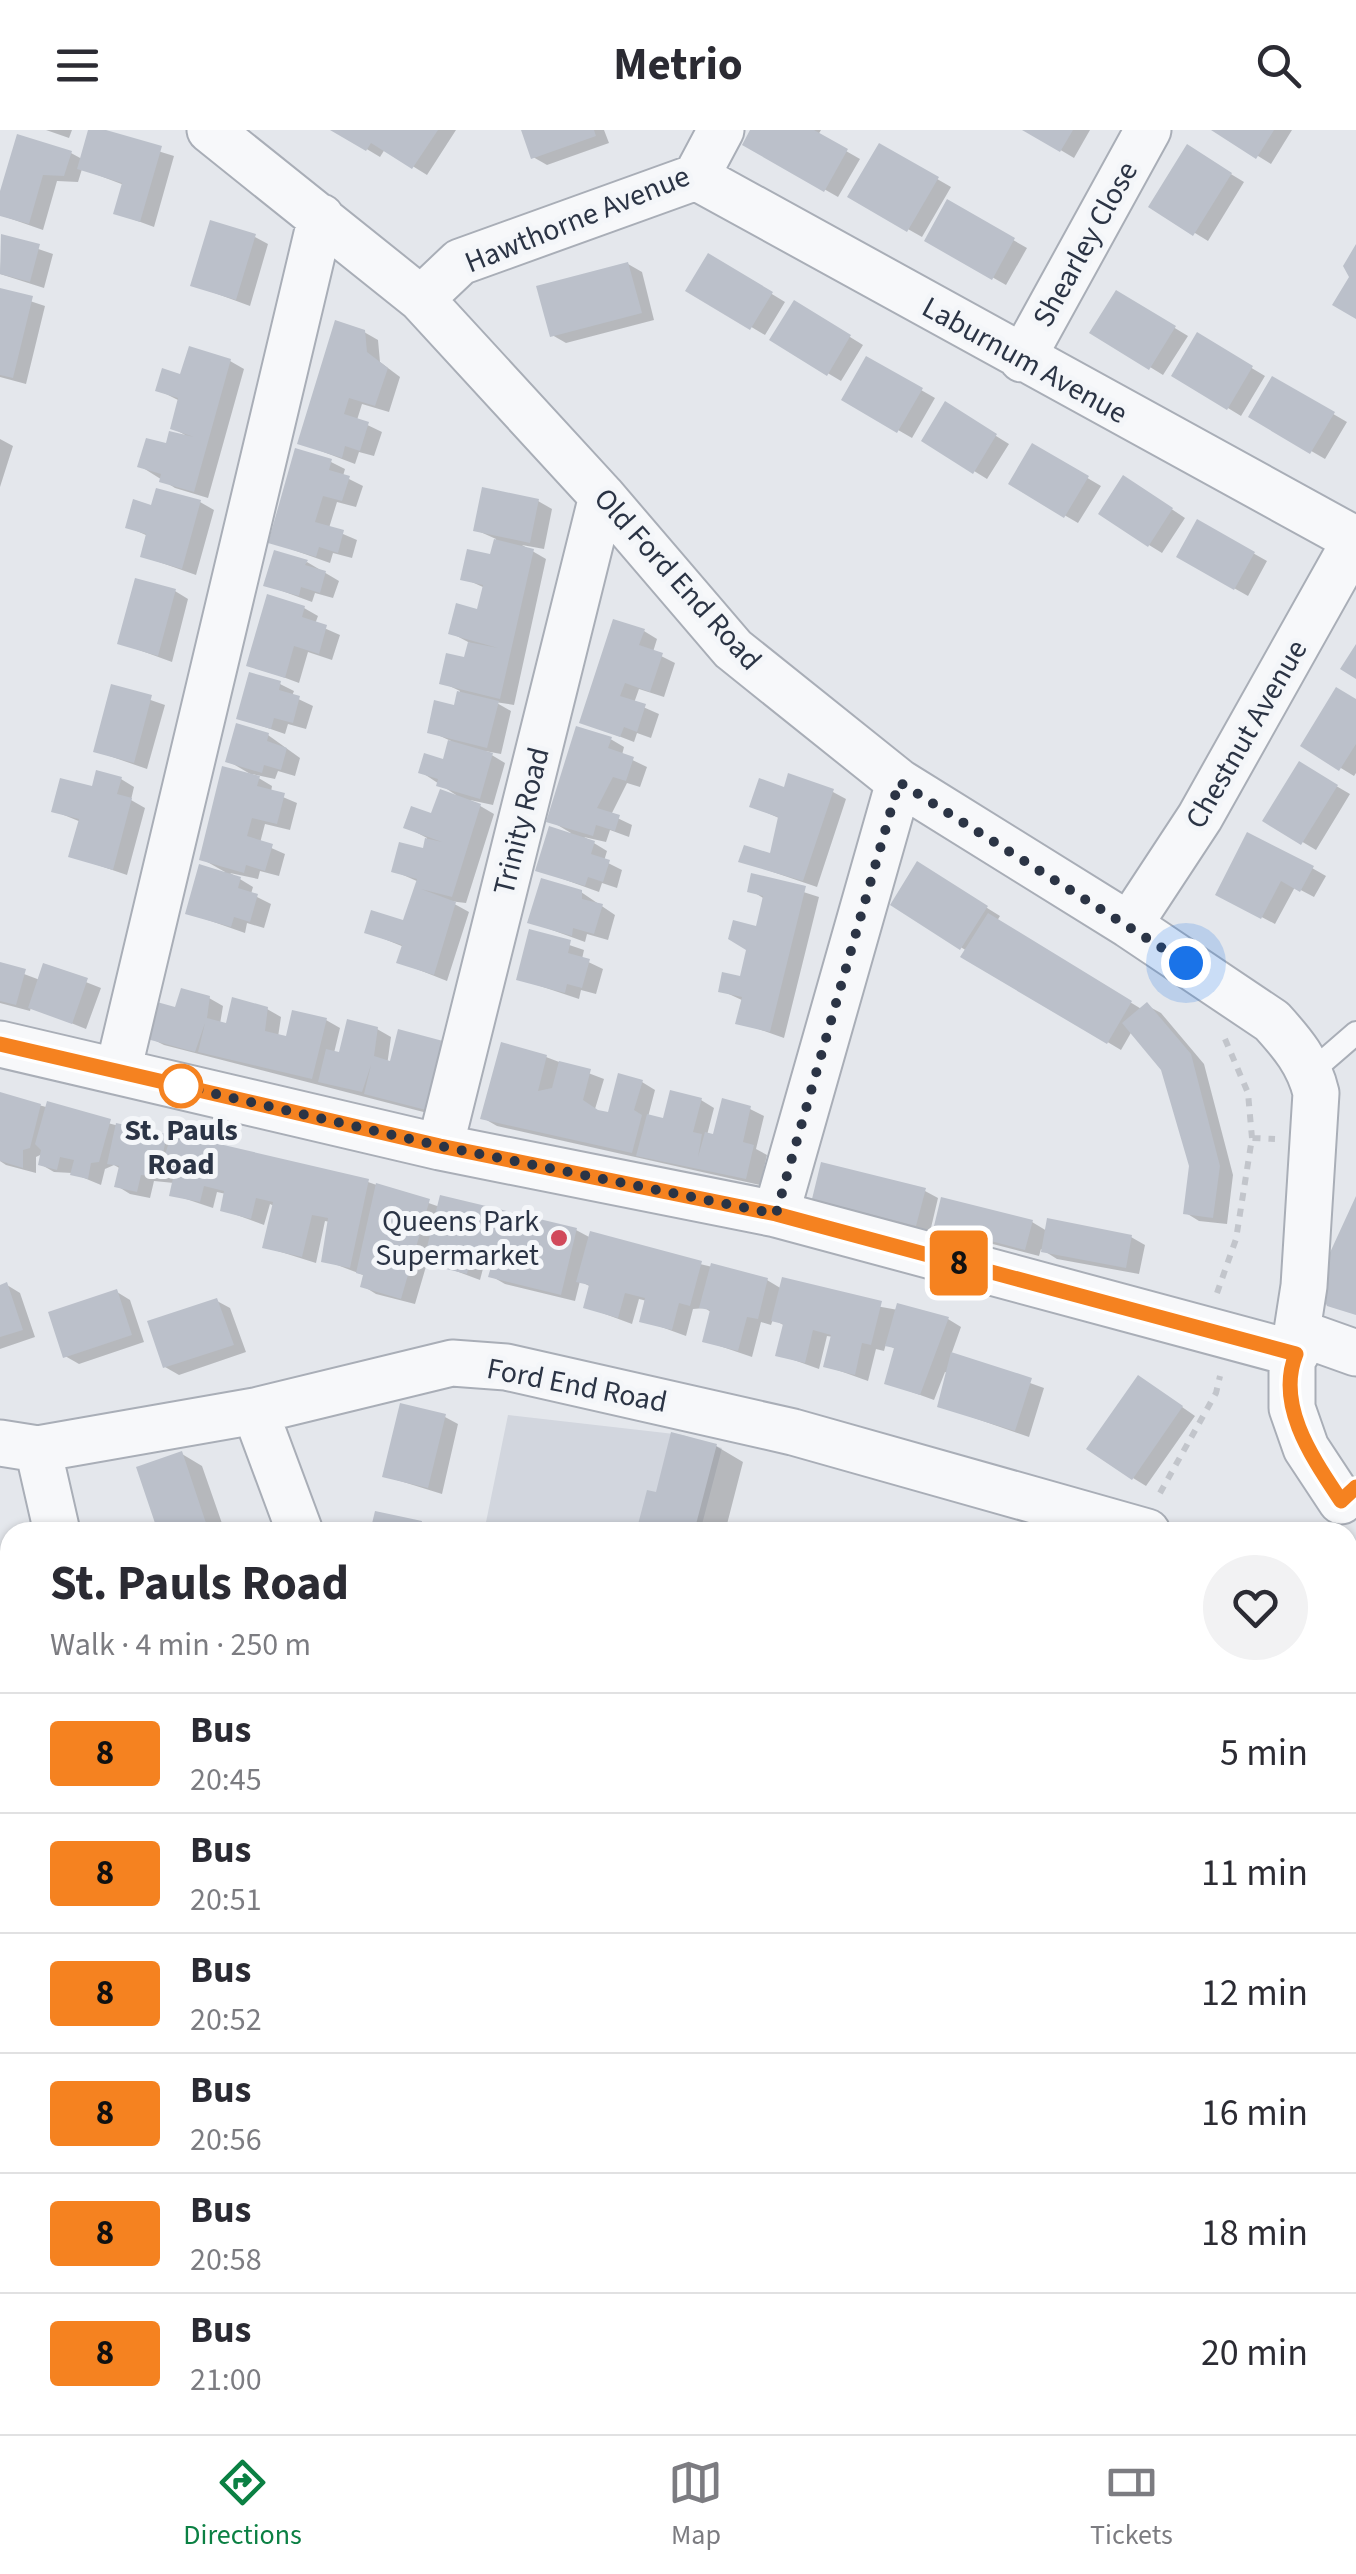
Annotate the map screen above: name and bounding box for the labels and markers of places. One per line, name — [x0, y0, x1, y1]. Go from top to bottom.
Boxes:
marker: St. Pauls Road — [160, 1065, 202, 1107]
place label: St. Pauls Road — [124, 1109, 238, 1186]
place label: Queens Park Supermarket — [375, 1200, 539, 1277]
marker: Queens Park Supermarket — [548, 1227, 570, 1249]

